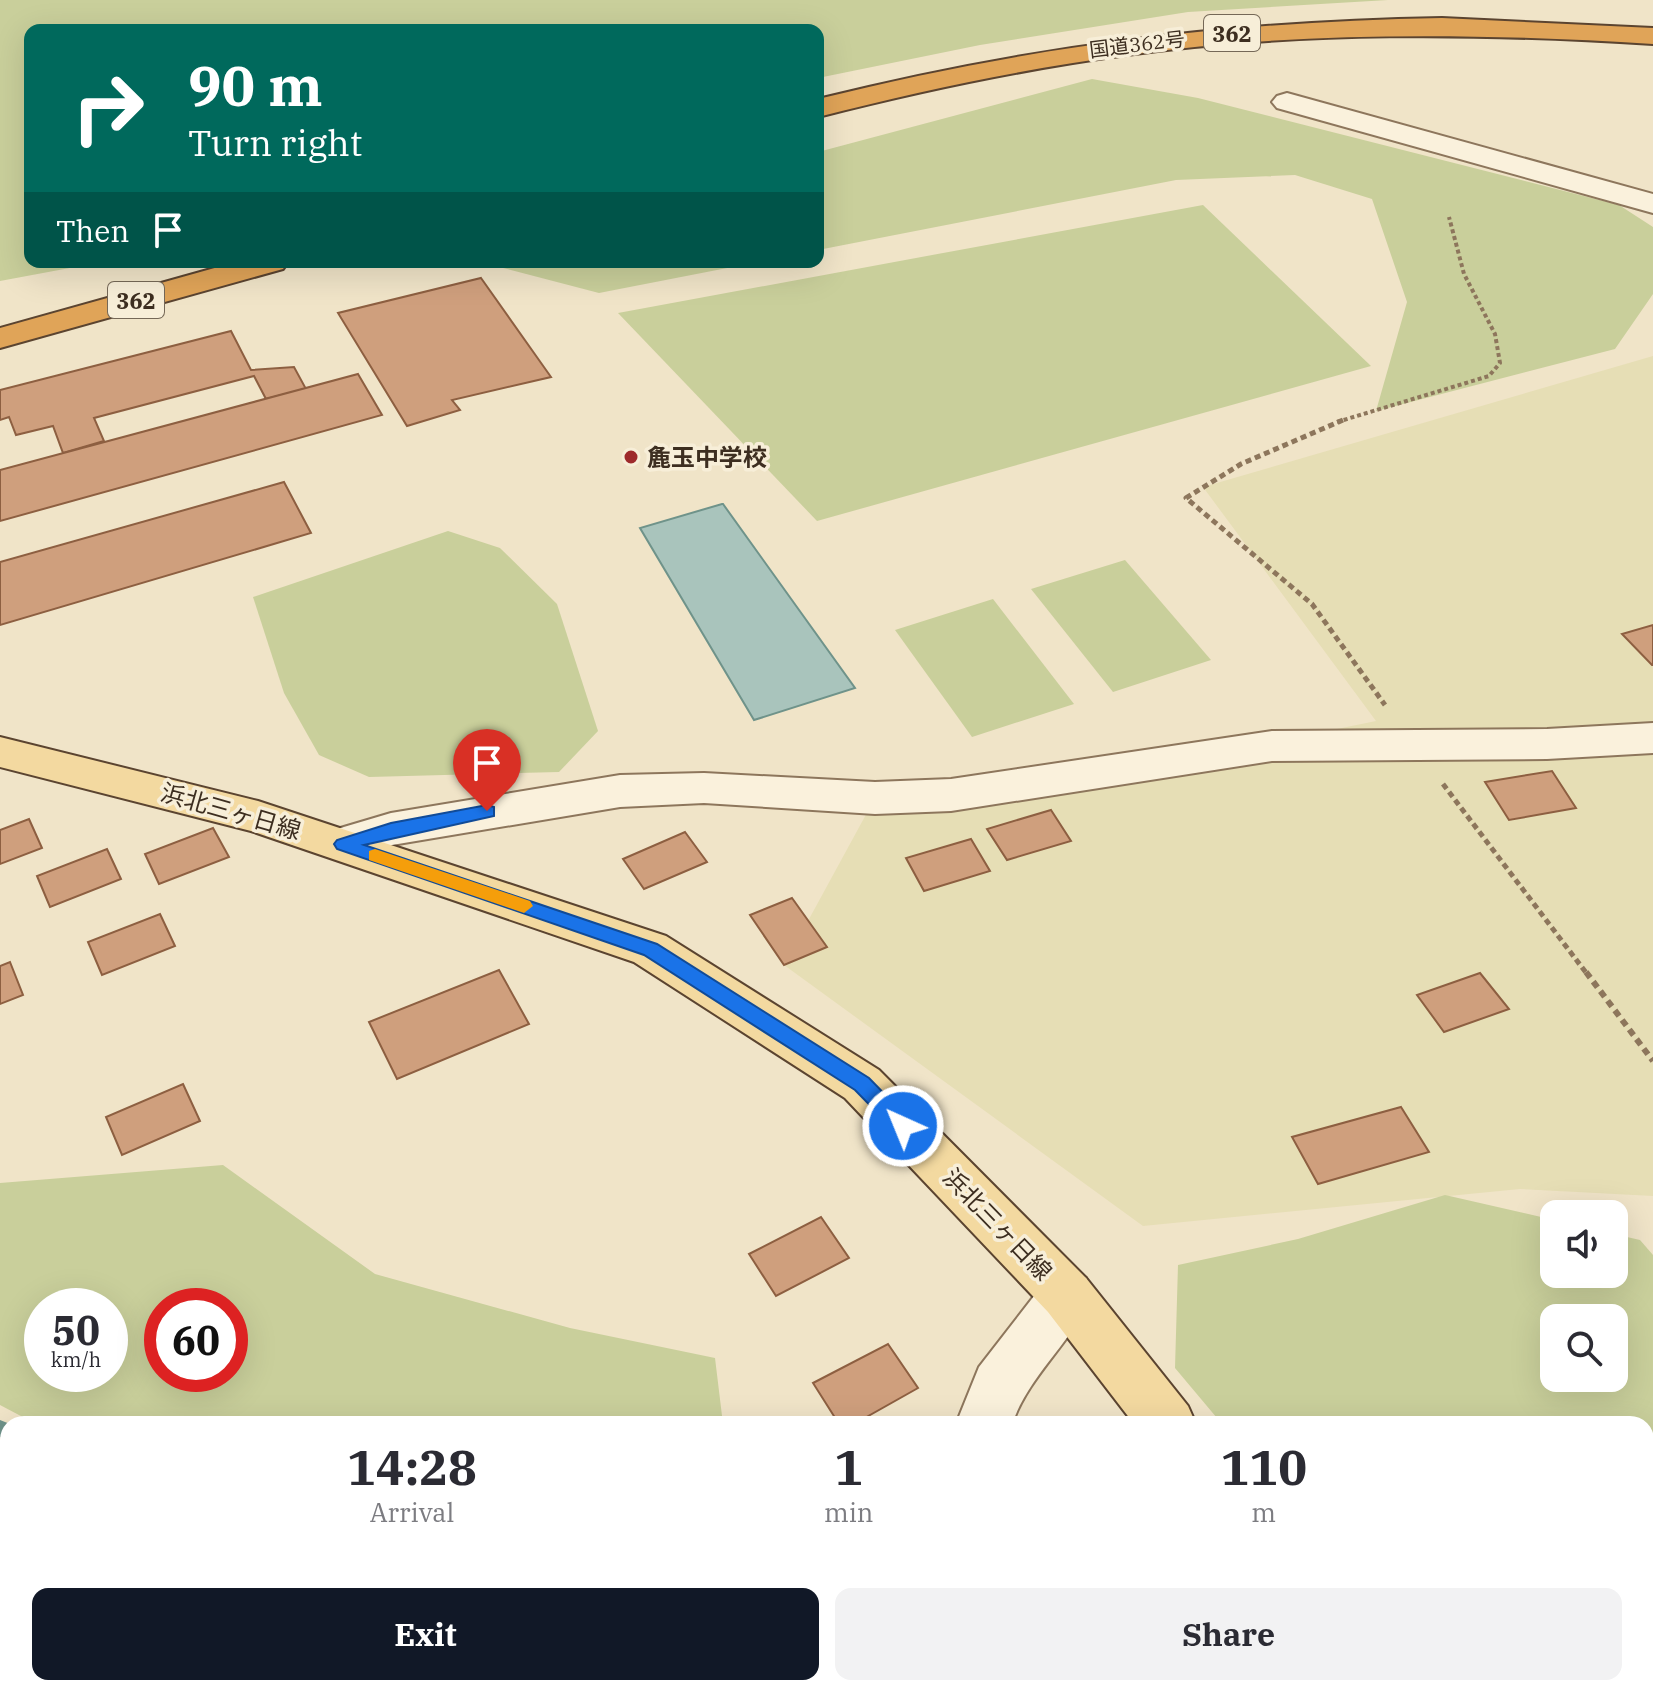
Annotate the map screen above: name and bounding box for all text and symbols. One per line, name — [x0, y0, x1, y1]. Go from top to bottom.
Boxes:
road number: 362 — [1204, 15, 1260, 51]
street label: 国道362号 — [1088, 25, 1186, 63]
text: 90 m — [188, 49, 323, 121]
icon: right — [56, 56, 160, 160]
text: Turn right — [188, 119, 362, 166]
icon: arrive — [146, 208, 190, 252]
text: Then — [56, 211, 130, 250]
road number: 362 — [108, 282, 164, 318]
place label: 麁玉中学校 — [647, 441, 767, 473]
marker: 麁玉中学校 — [622, 448, 640, 466]
pin — [453, 729, 521, 811]
icon: arrive — [465, 741, 509, 785]
street label: 浜北三ヶ日線 — [157, 776, 305, 846]
position arrow — [861, 1084, 945, 1168]
street label: 浜北三ヶ日線 — [936, 1161, 1060, 1287]
map controls — [1540, 1200, 1628, 1392]
button: sound — [1540, 1200, 1628, 1288]
speed limit sign: 60 — [144, 1288, 248, 1392]
text: 50 — [52, 1304, 100, 1356]
button: search — [1540, 1304, 1628, 1392]
text: km/h — [51, 1346, 101, 1373]
text: 14:28 — [347, 1436, 477, 1498]
text: 1 — [834, 1436, 863, 1498]
text: 110 — [1221, 1436, 1307, 1498]
text: Arrival — [370, 1495, 454, 1529]
text: min — [824, 1495, 873, 1529]
text: m — [1251, 1495, 1276, 1529]
button: Exit — [32, 1588, 819, 1680]
button: Share — [835, 1588, 1622, 1680]

